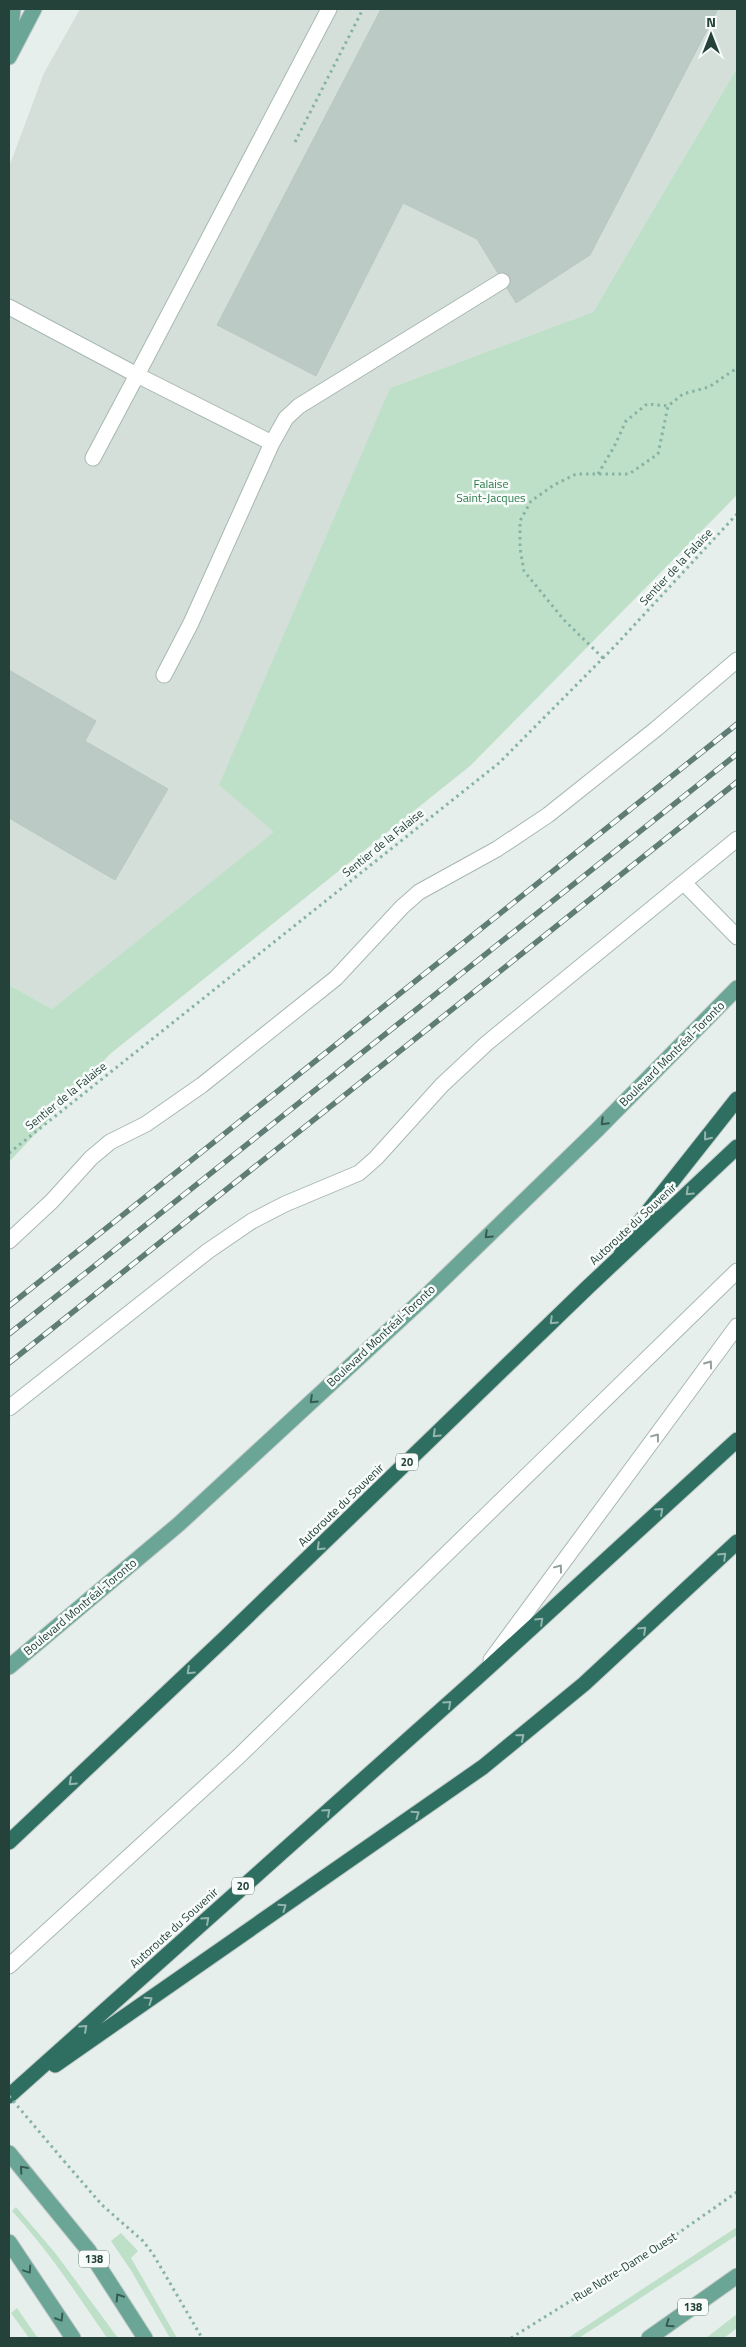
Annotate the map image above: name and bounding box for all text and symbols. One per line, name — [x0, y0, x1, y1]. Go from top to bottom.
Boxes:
north arrow — [686, 10, 736, 60]
text: N — [706, 11, 716, 32]
park label: Falaise Saint-Jacques — [456, 474, 526, 507]
street label: Sentier de la Falaise — [635, 524, 717, 610]
street label: Sentier de la Falaise — [338, 804, 428, 881]
street label: Boulevard Montréal-Toronto — [614, 996, 729, 1111]
street label: Sentier de la Falaise — [21, 1057, 111, 1134]
one-way arrow — [601, 1117, 610, 1126]
one-way arrow — [703, 1132, 712, 1141]
street label: Autoroute du Souvenir — [585, 1178, 681, 1269]
one-way arrow — [685, 1186, 694, 1195]
one-way arrow — [484, 1229, 493, 1238]
street label: Boulevard Montréal-Toronto — [322, 1280, 439, 1391]
one-way arrow — [550, 1315, 559, 1324]
one-way arrow — [704, 1361, 712, 1370]
one-way arrow — [309, 1394, 318, 1403]
one-way arrow — [433, 1428, 442, 1437]
one-way arrow — [650, 1433, 659, 1443]
road number: 20 — [396, 1454, 418, 1470]
street label: Autoroute du Souvenir — [293, 1458, 388, 1551]
one-way arrow — [654, 1508, 663, 1517]
one-way arrow — [316, 1541, 325, 1550]
street label: Boulevard Montréal-Toronto — [19, 1553, 140, 1660]
one-way arrow — [717, 1553, 726, 1562]
one-way arrow — [553, 1564, 562, 1574]
one-way arrow — [534, 1618, 543, 1627]
one-way arrow — [638, 1627, 647, 1636]
one-way arrow — [187, 1665, 196, 1674]
one-way arrow — [443, 1701, 452, 1710]
one-way arrow — [515, 1734, 524, 1743]
one-way arrow — [69, 1776, 78, 1785]
one-way arrow — [321, 1809, 330, 1818]
one-way arrow — [410, 1811, 420, 1820]
road number: 20 — [232, 1878, 254, 1894]
street label: Autoroute du Souvenir — [125, 1883, 222, 1973]
one-way arrow — [277, 1904, 286, 1913]
one-way arrow — [200, 1917, 209, 1926]
one-way arrow — [143, 1997, 153, 2006]
one-way arrow — [79, 2025, 88, 2034]
one-way arrow — [19, 2165, 28, 2174]
street label: Rue Notre-Dame Ouest — [569, 2227, 681, 2306]
road number: 138 — [79, 2250, 109, 2268]
one-way arrow — [22, 2264, 31, 2274]
one-way arrow — [116, 2293, 126, 2302]
road number: 138 — [678, 2298, 708, 2316]
one-way arrow — [54, 2313, 63, 2322]
one-way arrow — [665, 2318, 675, 2327]

